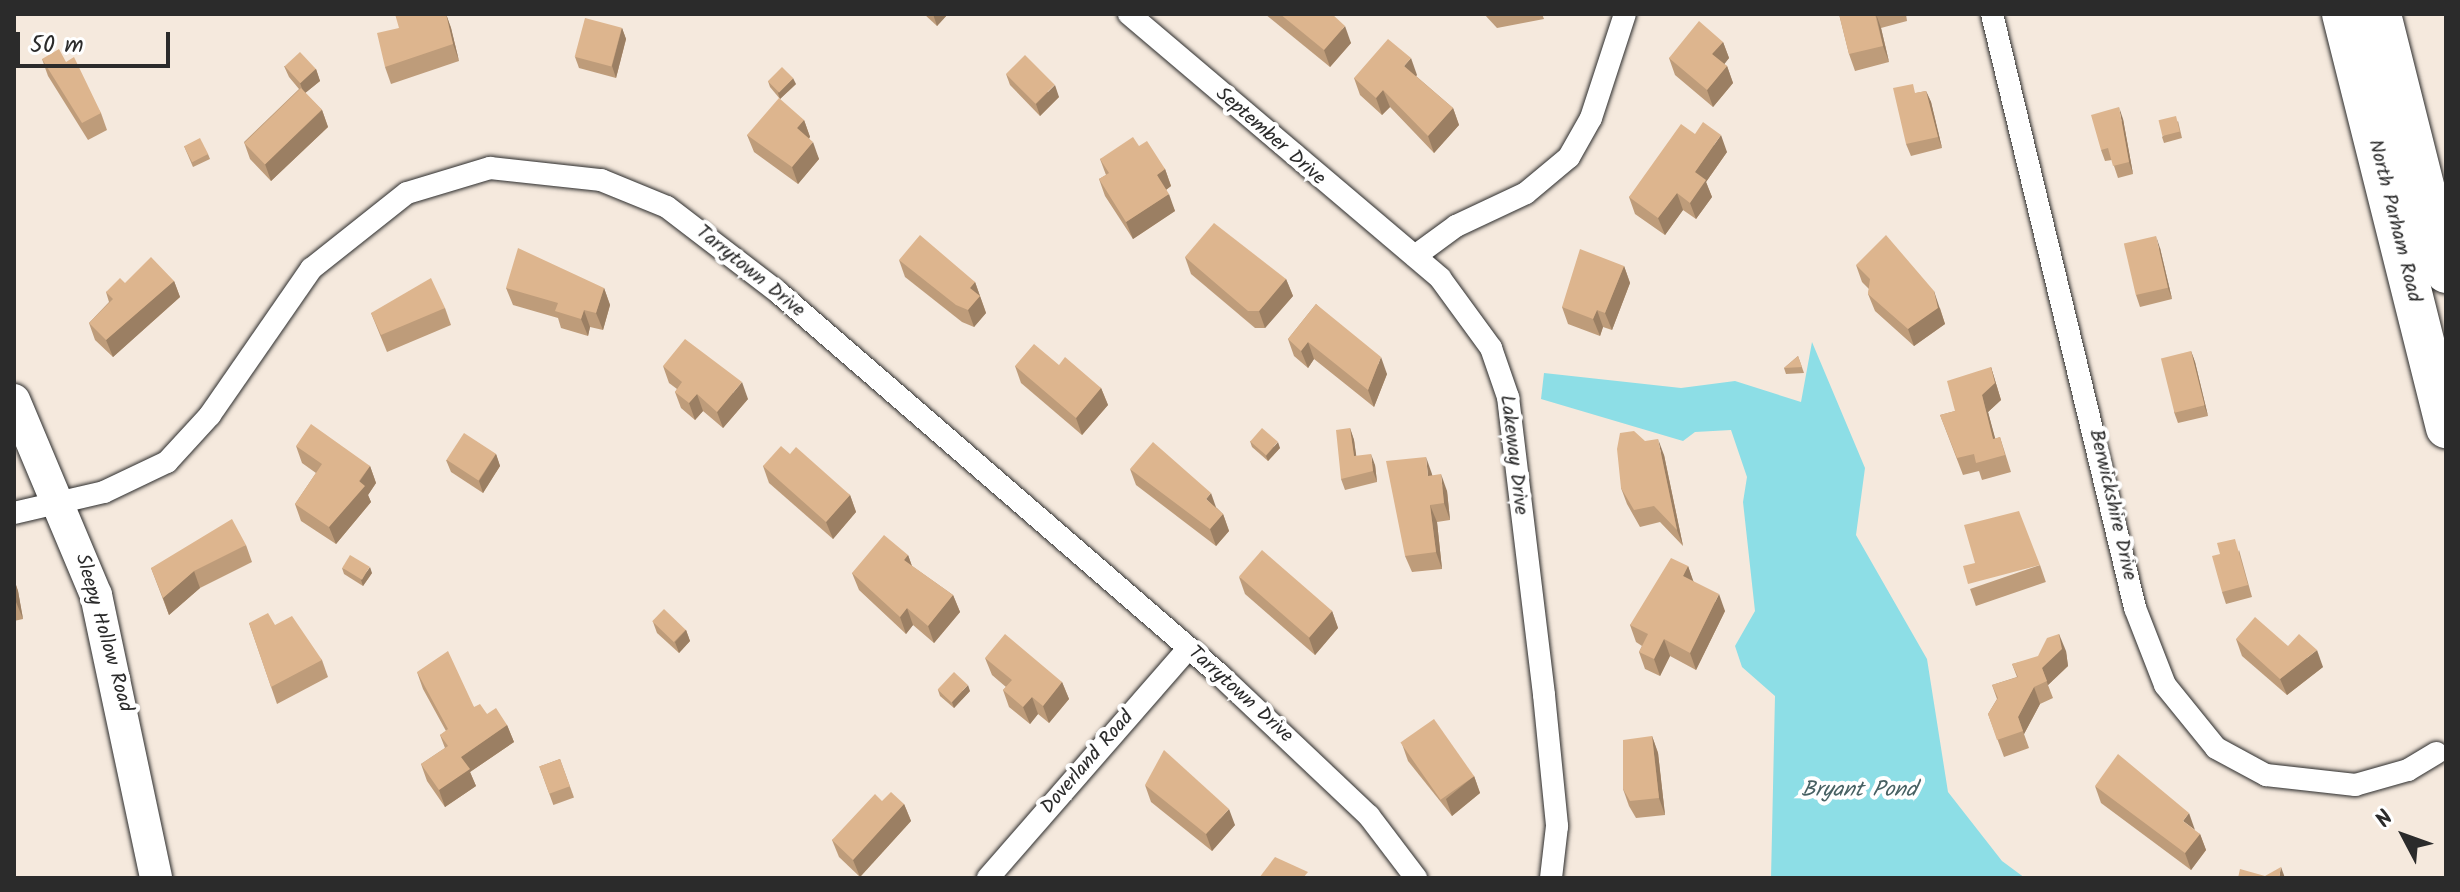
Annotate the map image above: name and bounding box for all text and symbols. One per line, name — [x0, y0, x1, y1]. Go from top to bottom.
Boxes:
scale bar — [20, 16, 174, 66]
text: 50 m — [30, 26, 84, 65]
street label: September Drive — [1210, 83, 1330, 191]
street label: North Parham Road — [2362, 137, 2426, 305]
street label: Tarrytown Drive — [691, 221, 809, 323]
street label: Lakeway Drive — [1494, 394, 1532, 516]
street label: Berwickshire Drive — [2083, 427, 2141, 583]
street label: Sleepy Hollow Road — [69, 551, 137, 715]
street label: Tarrytown Drive — [1182, 641, 1298, 749]
street label: Doverland Road — [1037, 706, 1139, 820]
water label: Bryant Pond — [1801, 778, 1917, 804]
north arrow — [2364, 796, 2444, 876]
text: N — [2368, 803, 2403, 837]

